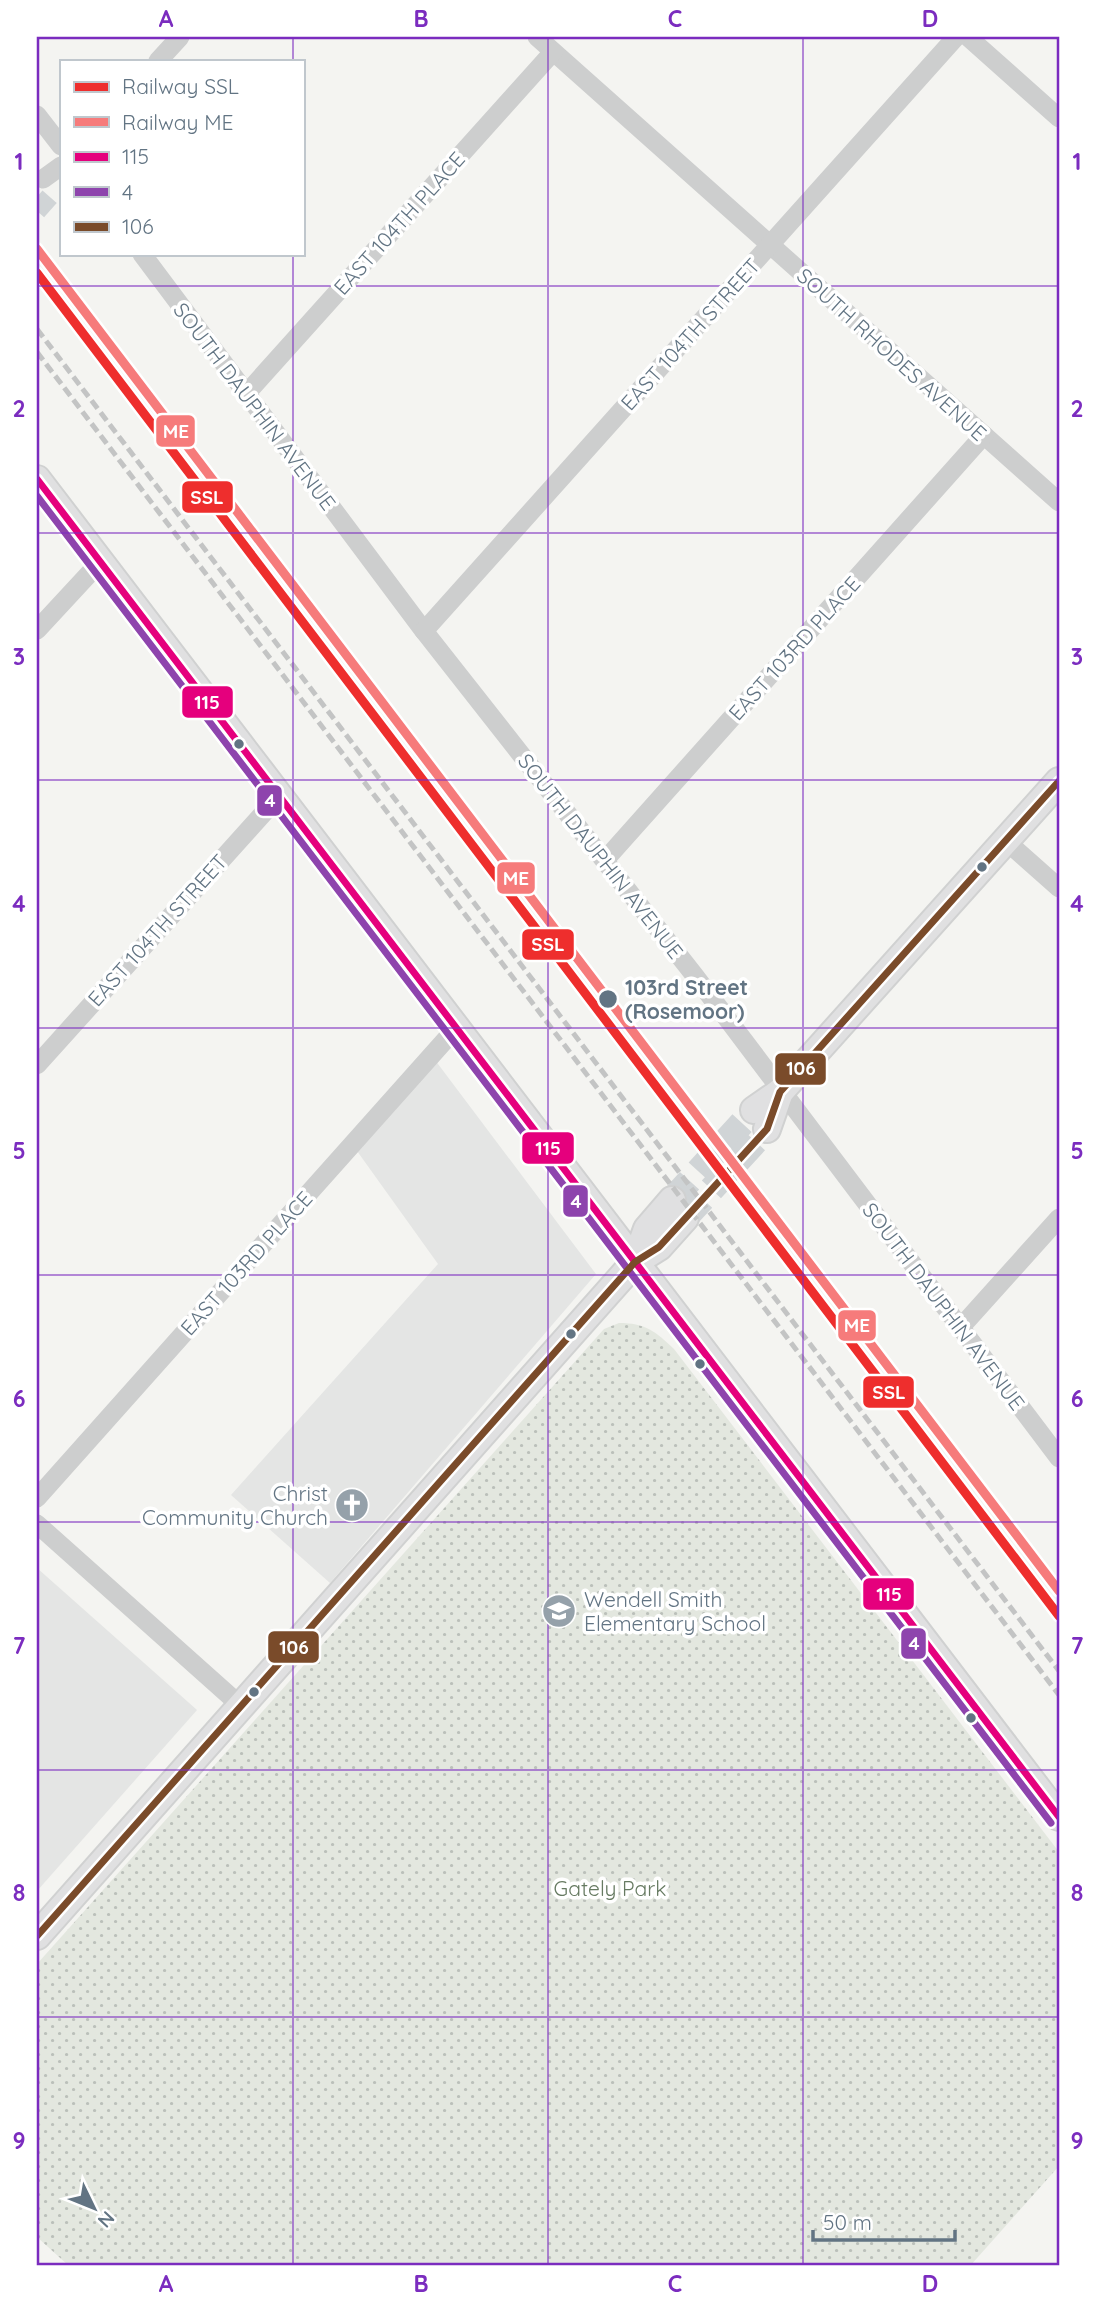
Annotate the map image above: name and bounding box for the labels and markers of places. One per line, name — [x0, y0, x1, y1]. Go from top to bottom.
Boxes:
unlabelled marker — [232, 737, 246, 751]
unlabelled marker — [975, 860, 989, 874]
place label: 103rd Street (Rosemoor) — [625, 974, 748, 1024]
marker: 103rd Street (Rosemoor) — [597, 988, 619, 1010]
unlabelled marker — [564, 1327, 578, 1341]
unlabelled marker — [693, 1357, 707, 1371]
place label: Christ Community Church — [142, 1480, 328, 1530]
church icon: Christ Community Church — [333, 1486, 371, 1524]
place label: Wendell Smith Elementary School — [584, 1586, 766, 1636]
school or university icon: Wendell Smith Elementary School — [540, 1592, 578, 1630]
unlabelled marker — [247, 1685, 261, 1699]
unlabelled marker — [964, 1711, 978, 1725]

